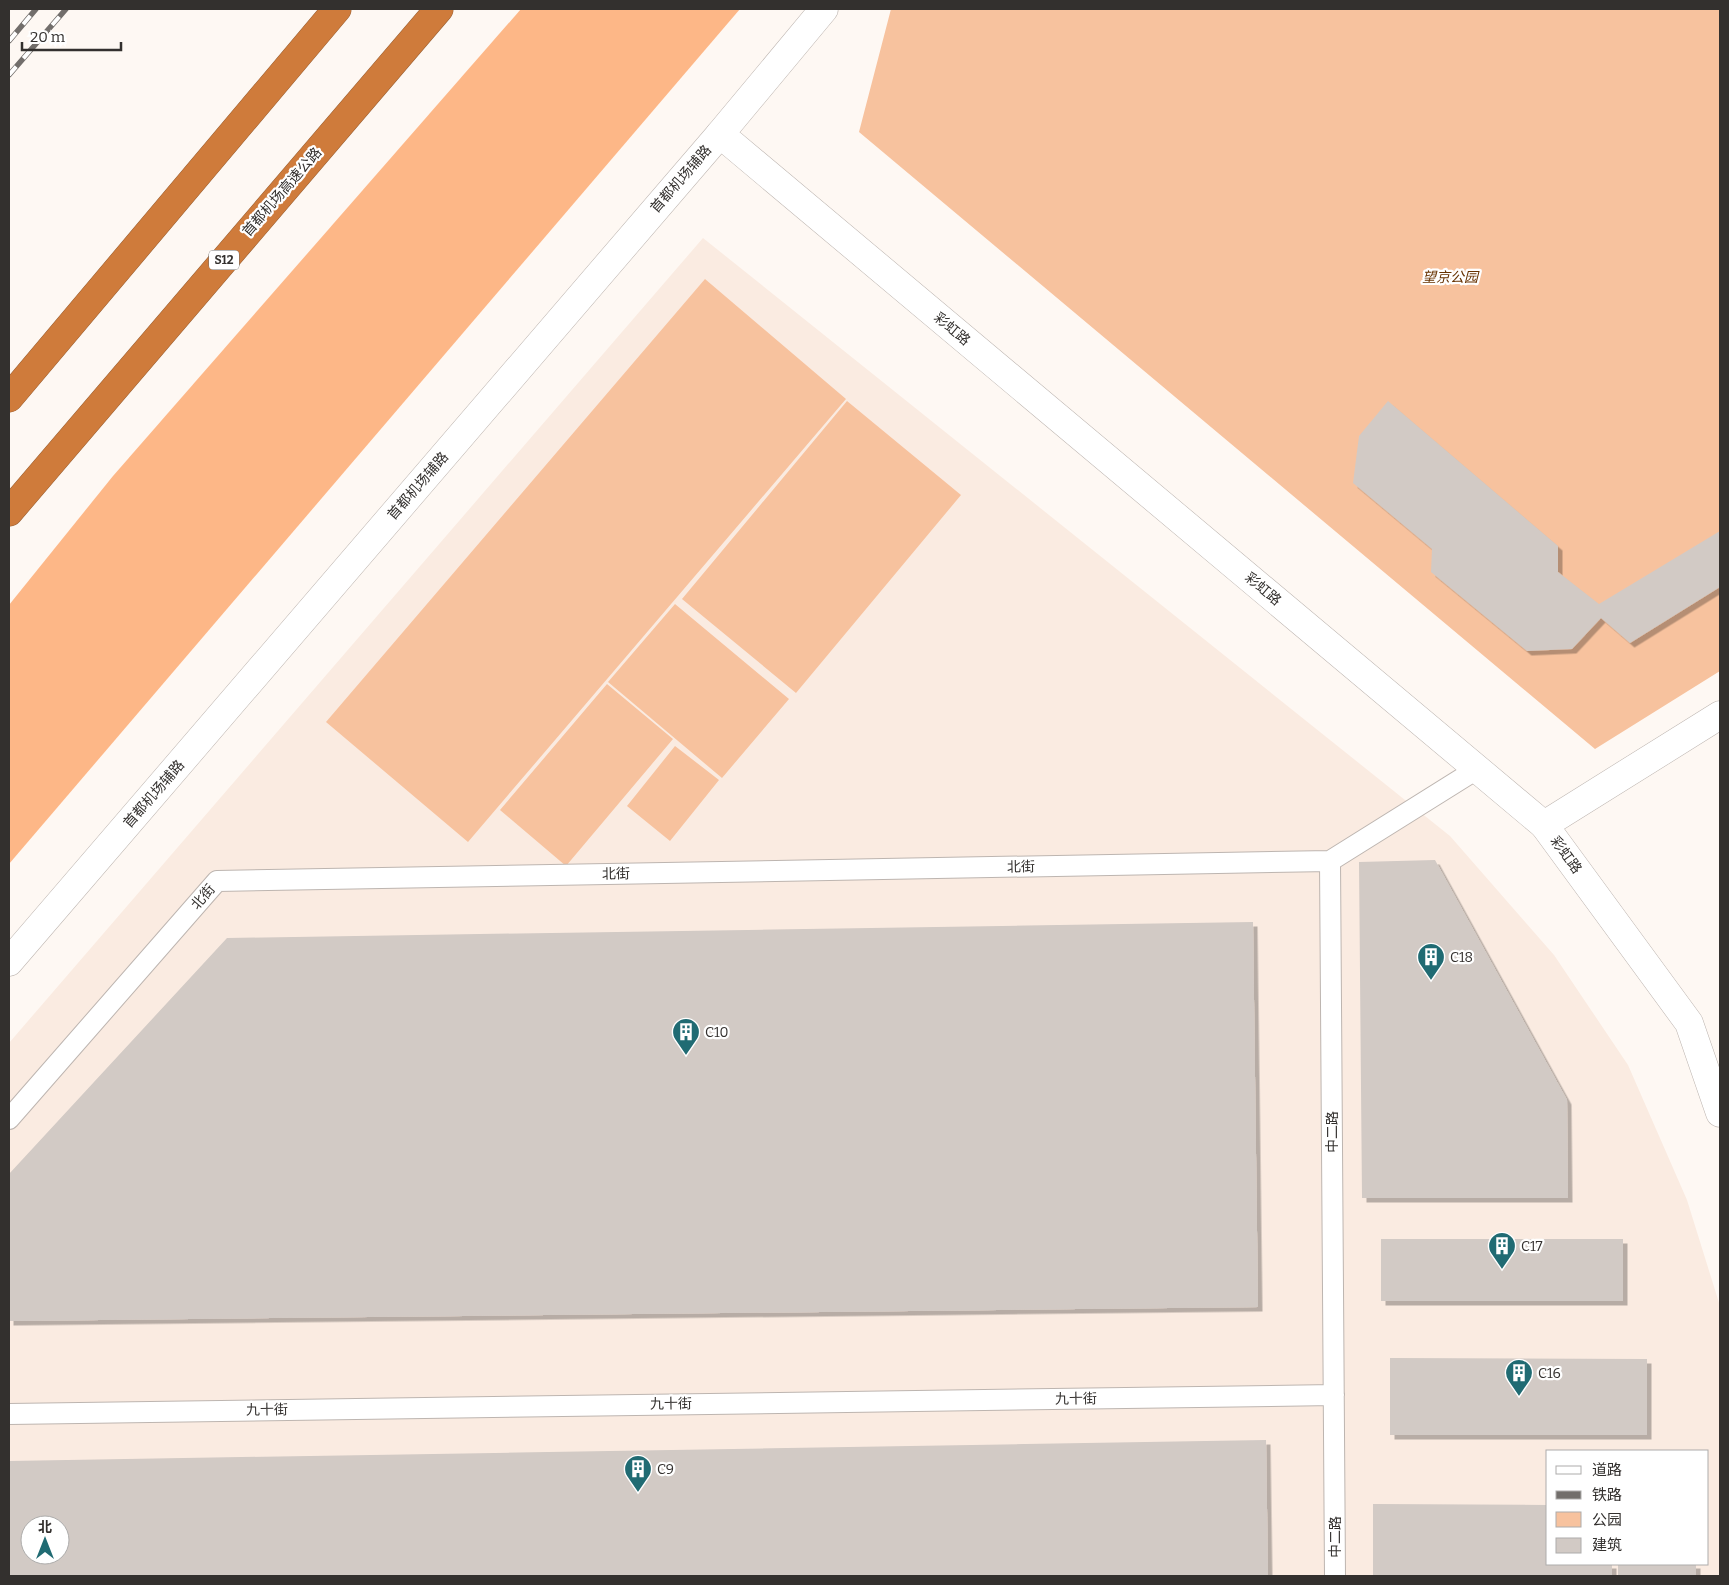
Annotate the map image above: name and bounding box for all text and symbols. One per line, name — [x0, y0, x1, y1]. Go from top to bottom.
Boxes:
scale bar — [22, 20, 121, 52]
text: 20 m — [30, 28, 66, 46]
street label: 首都机场辅路 — [647, 142, 715, 216]
street label: 首都机场高速公路 — [239, 144, 325, 240]
road number: S12 — [209, 250, 239, 270]
park label: 望京公园 — [1422, 269, 1480, 286]
street label: 彩虹路 — [930, 309, 974, 349]
street label: 首都机场辅路 — [384, 449, 452, 523]
street label: 彩虹路 — [1241, 569, 1285, 609]
street label: 首都机场辅路 — [120, 757, 188, 831]
street label: 彩虹路 — [1547, 833, 1585, 877]
street label: 北街 — [1007, 858, 1035, 876]
street label: 北街 — [602, 865, 630, 883]
street label: 北街 — [187, 881, 219, 913]
building icon: C18 — [1416, 942, 1446, 981]
place label: C18 — [1450, 949, 1473, 966]
building icon: C10 — [671, 1017, 701, 1056]
place label: C10 — [705, 1024, 729, 1041]
street label: 中二路 — [1324, 1111, 1341, 1153]
building icon: C17 — [1487, 1231, 1517, 1270]
place label: C17 — [1521, 1238, 1542, 1255]
building icon: C16 — [1504, 1358, 1534, 1397]
place label: C16 — [1538, 1365, 1561, 1382]
street label: 九十街 — [1055, 1390, 1097, 1408]
street label: 九十街 — [650, 1395, 692, 1413]
street label: 九十街 — [246, 1401, 288, 1419]
legend — [1546, 1450, 1709, 1565]
building icon: C9 — [623, 1454, 653, 1493]
place label: C9 — [657, 1461, 674, 1478]
text: 道路 — [1592, 1461, 1622, 1479]
text: 铁路 — [1592, 1486, 1622, 1504]
text: 公园 — [1592, 1511, 1622, 1529]
north arrow — [20, 1515, 70, 1565]
street label: 中二路 — [1327, 1516, 1344, 1558]
text: 北 — [38, 1519, 52, 1536]
text: 建筑 — [1592, 1536, 1622, 1554]

